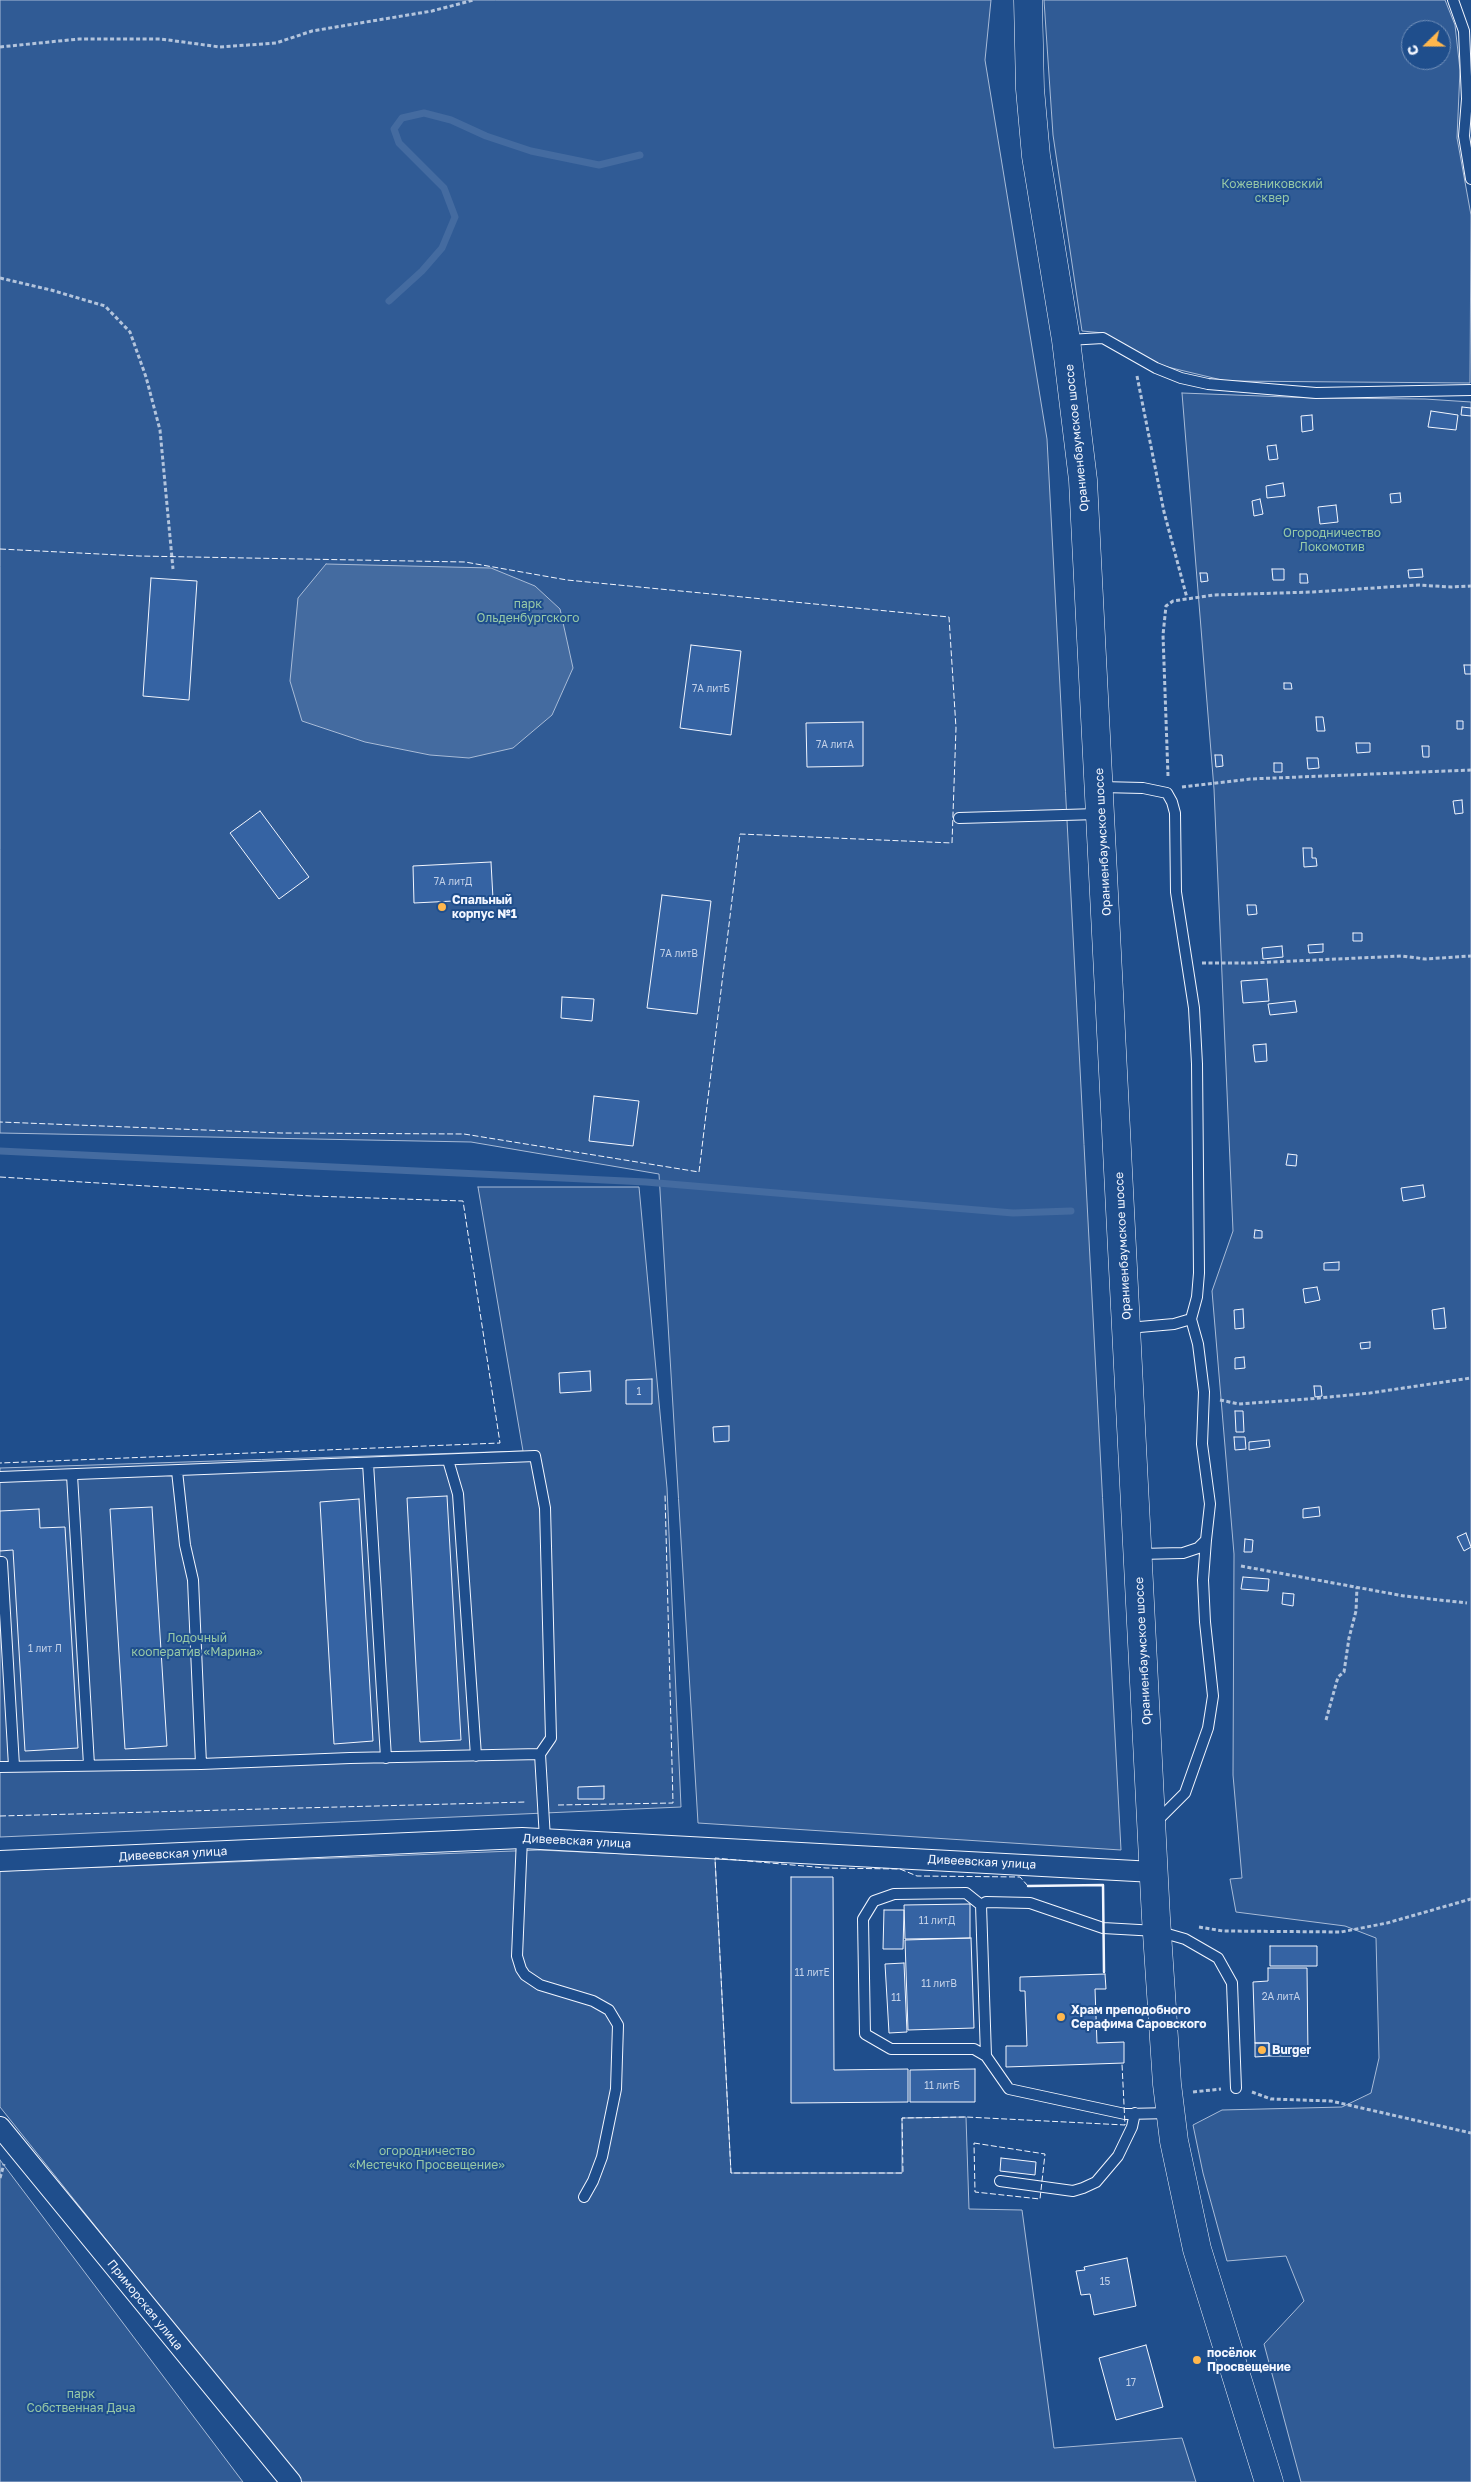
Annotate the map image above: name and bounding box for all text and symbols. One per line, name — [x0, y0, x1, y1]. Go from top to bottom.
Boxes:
north arrow — [1401, 20, 1451, 70]
text: С — [1403, 43, 1422, 58]
park label: Кожевниковский сквер — [1221, 177, 1323, 205]
street label: Ораниенбаумское шоссе — [1062, 363, 1092, 513]
park label: Огородничество Локомотив — [1283, 526, 1381, 554]
park label: парк Ольденбургского — [477, 597, 579, 625]
house number: 7А литБ — [692, 683, 730, 695]
house number: 7А литА — [816, 739, 854, 751]
street label: Ораниенбаумское шоссе — [1092, 768, 1114, 916]
house number: 7А литД — [434, 876, 472, 888]
place label: Спальный корпус №1 — [452, 893, 517, 921]
marker: Спальный корпус №1 — [436, 901, 448, 913]
house number: 7А литВ — [660, 948, 698, 960]
street label: Ораниенбаумское шоссе — [1112, 1172, 1134, 1320]
house number: 1 — [637, 1386, 641, 1398]
street label: Ораниенбаумское шоссе — [1132, 1577, 1154, 1725]
park label: Лодочный кооператив «Марина» — [131, 1631, 263, 1659]
house number: 1 лит Л — [28, 1643, 62, 1655]
street label: Дивеевская улица — [522, 1831, 632, 1851]
street label: Дивеевская улица — [118, 1844, 228, 1864]
street label: Дивеевская улица — [927, 1852, 1037, 1872]
house number: 11 литД — [919, 1915, 955, 1927]
house number: 11 литЕ — [794, 1967, 830, 1979]
house number: 11 литВ — [921, 1978, 957, 1990]
house number: 2А литА — [1262, 1991, 1300, 2003]
house number: 11 — [891, 1992, 901, 2004]
place label: Храм преподобного Серафима Саровского — [1071, 2003, 1207, 2031]
marker: Храм преподобного Серафима Саровского — [1055, 2011, 1067, 2023]
place label: Burger — [1272, 2043, 1311, 2057]
marker: Burger — [1256, 2044, 1268, 2056]
house number: 11 литБ — [924, 2080, 960, 2092]
park label: огородничество «Местечко Просвещение» — [349, 2144, 505, 2172]
street label: Приморская улица — [104, 2257, 186, 2353]
house number: 15 — [1100, 2276, 1110, 2288]
place label: посёлок Просвещение — [1207, 2346, 1291, 2374]
marker: посёлок Просвещение — [1191, 2354, 1203, 2366]
house number: 17 — [1126, 2377, 1136, 2389]
park label: парк Собственная Дача — [27, 2387, 135, 2415]

